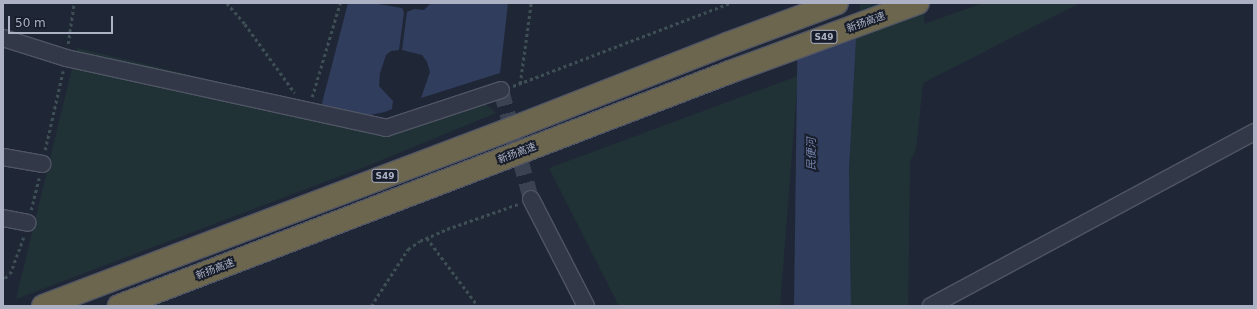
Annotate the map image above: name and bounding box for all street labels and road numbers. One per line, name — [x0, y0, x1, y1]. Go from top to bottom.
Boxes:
street label: 新扬高速 — [845, 10, 887, 34]
road number: S49 — [810, 30, 838, 44]
street label: 新扬高速 — [496, 140, 538, 166]
road number: S49 — [371, 169, 399, 183]
street label: 新扬高速 — [194, 256, 236, 282]

